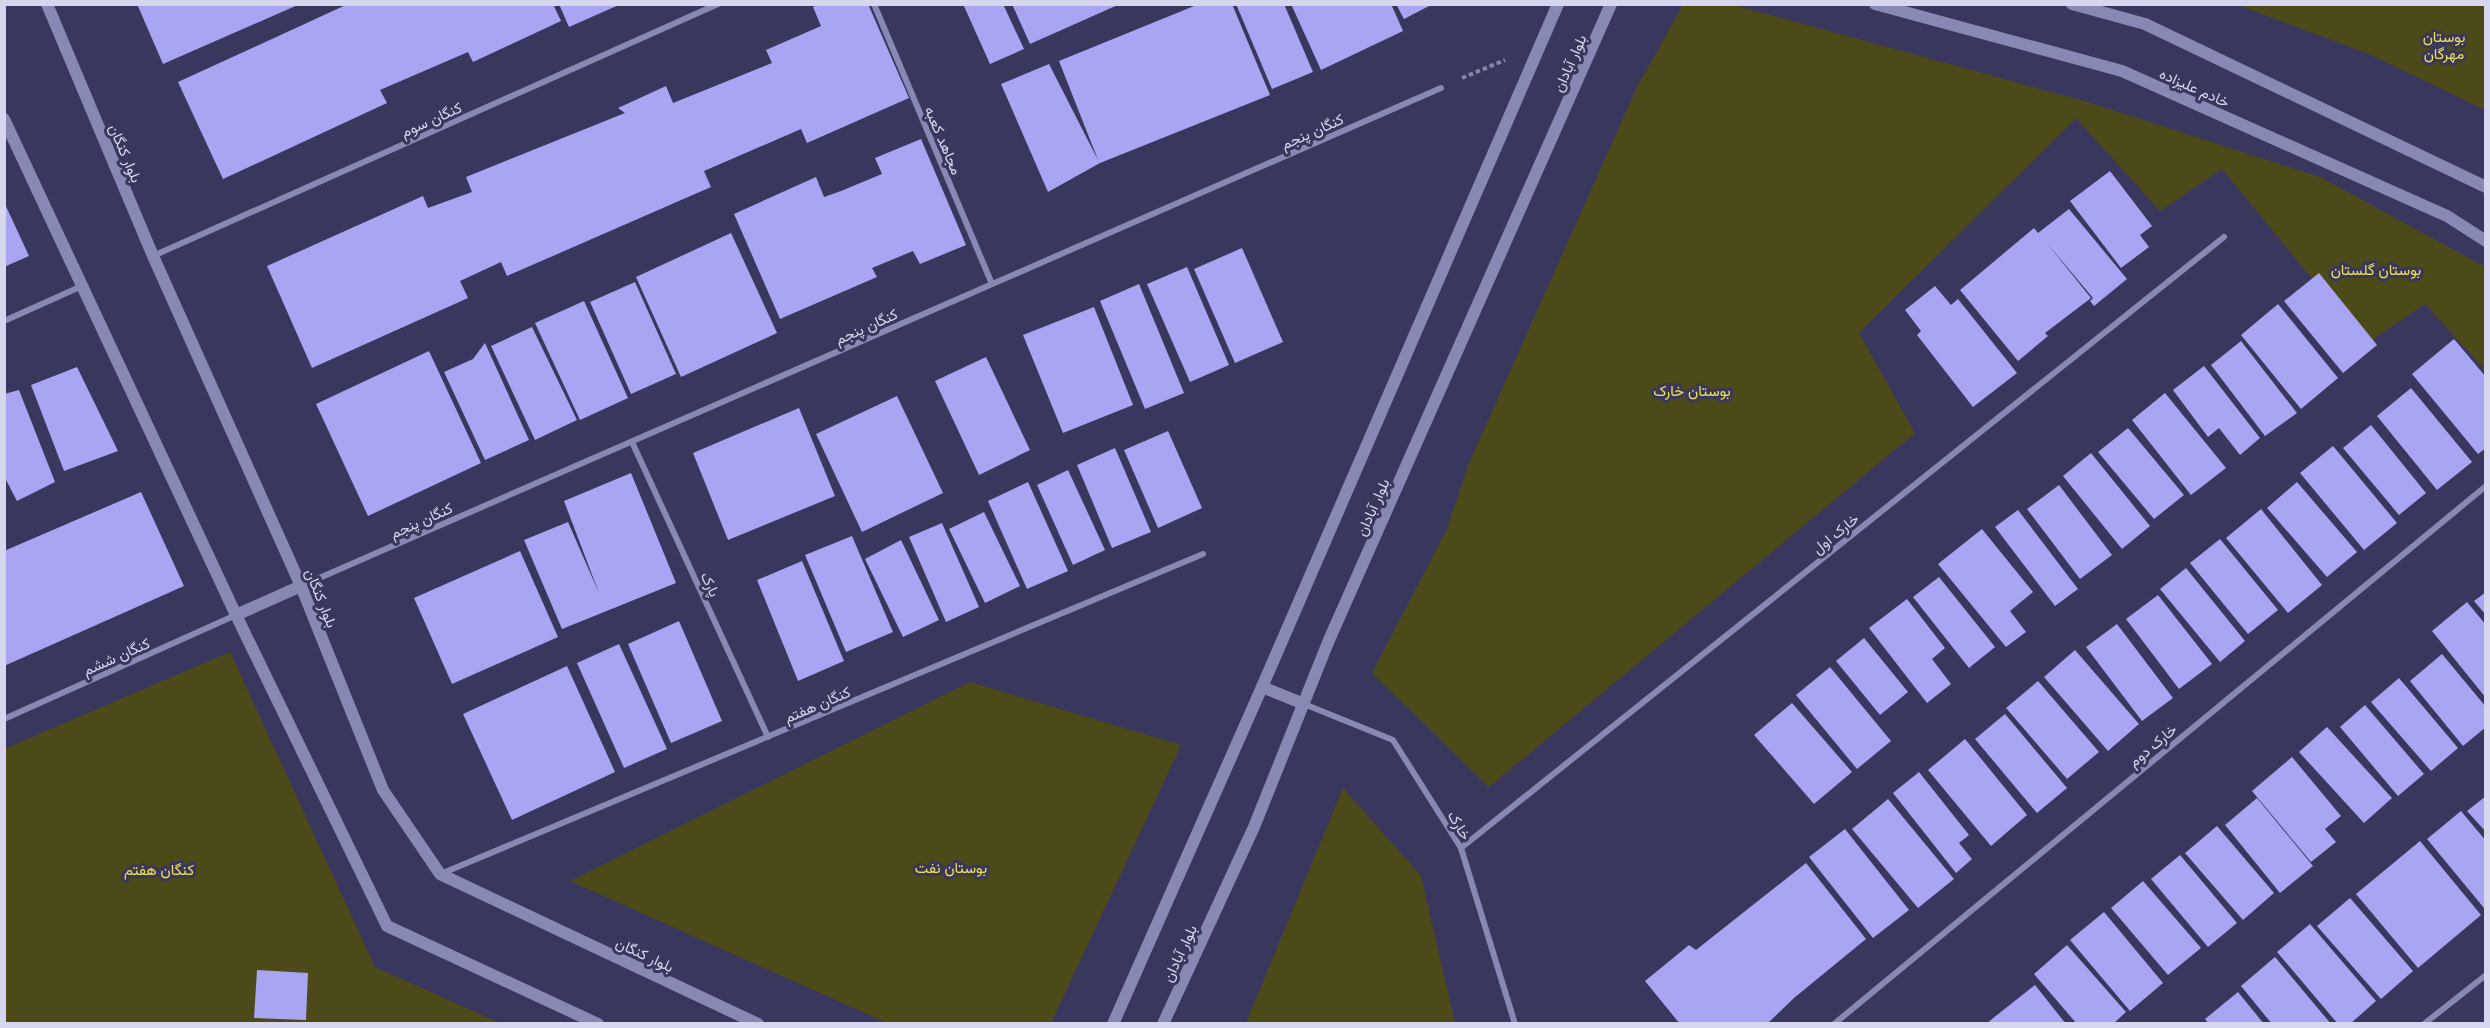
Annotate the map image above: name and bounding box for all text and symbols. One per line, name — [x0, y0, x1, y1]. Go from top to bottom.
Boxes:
park label: بوستان مهرگان — [2423, 26, 2465, 63]
street label: بلوار آبادان — [1547, 31, 1591, 95]
street label: خادم علیزاده — [2156, 63, 2233, 112]
street label: کنگان سوم — [397, 97, 465, 142]
street label: مجاهد کعبه — [921, 103, 967, 177]
street label: کنگان پنجم — [1277, 108, 1347, 155]
street label: بلوار کنگان — [105, 121, 147, 185]
park label: بوستان گلستان — [2331, 259, 2421, 279]
street label: کنگان پنجم — [831, 303, 901, 350]
park label: بوستان خارک — [1653, 380, 1731, 400]
street label: بلوار آبادان — [1350, 475, 1394, 539]
street label: کنگان پنجم — [386, 497, 456, 544]
street label: خارک اول — [1808, 508, 1862, 558]
street label: بلوار کنگان — [301, 566, 343, 630]
street label: پارک — [696, 568, 725, 600]
street label: کنگان ششم — [79, 632, 153, 681]
street label: کنگان هفتم — [781, 681, 854, 728]
street label: خارک دوم — [2124, 719, 2181, 772]
street label: خارک — [1443, 807, 1477, 843]
park label: بوستان نفت — [915, 857, 987, 877]
park label: کنگان هفتم — [124, 859, 194, 880]
street label: بلوار آبادان — [1157, 921, 1201, 985]
street label: بلوار کنگان — [613, 932, 677, 976]

